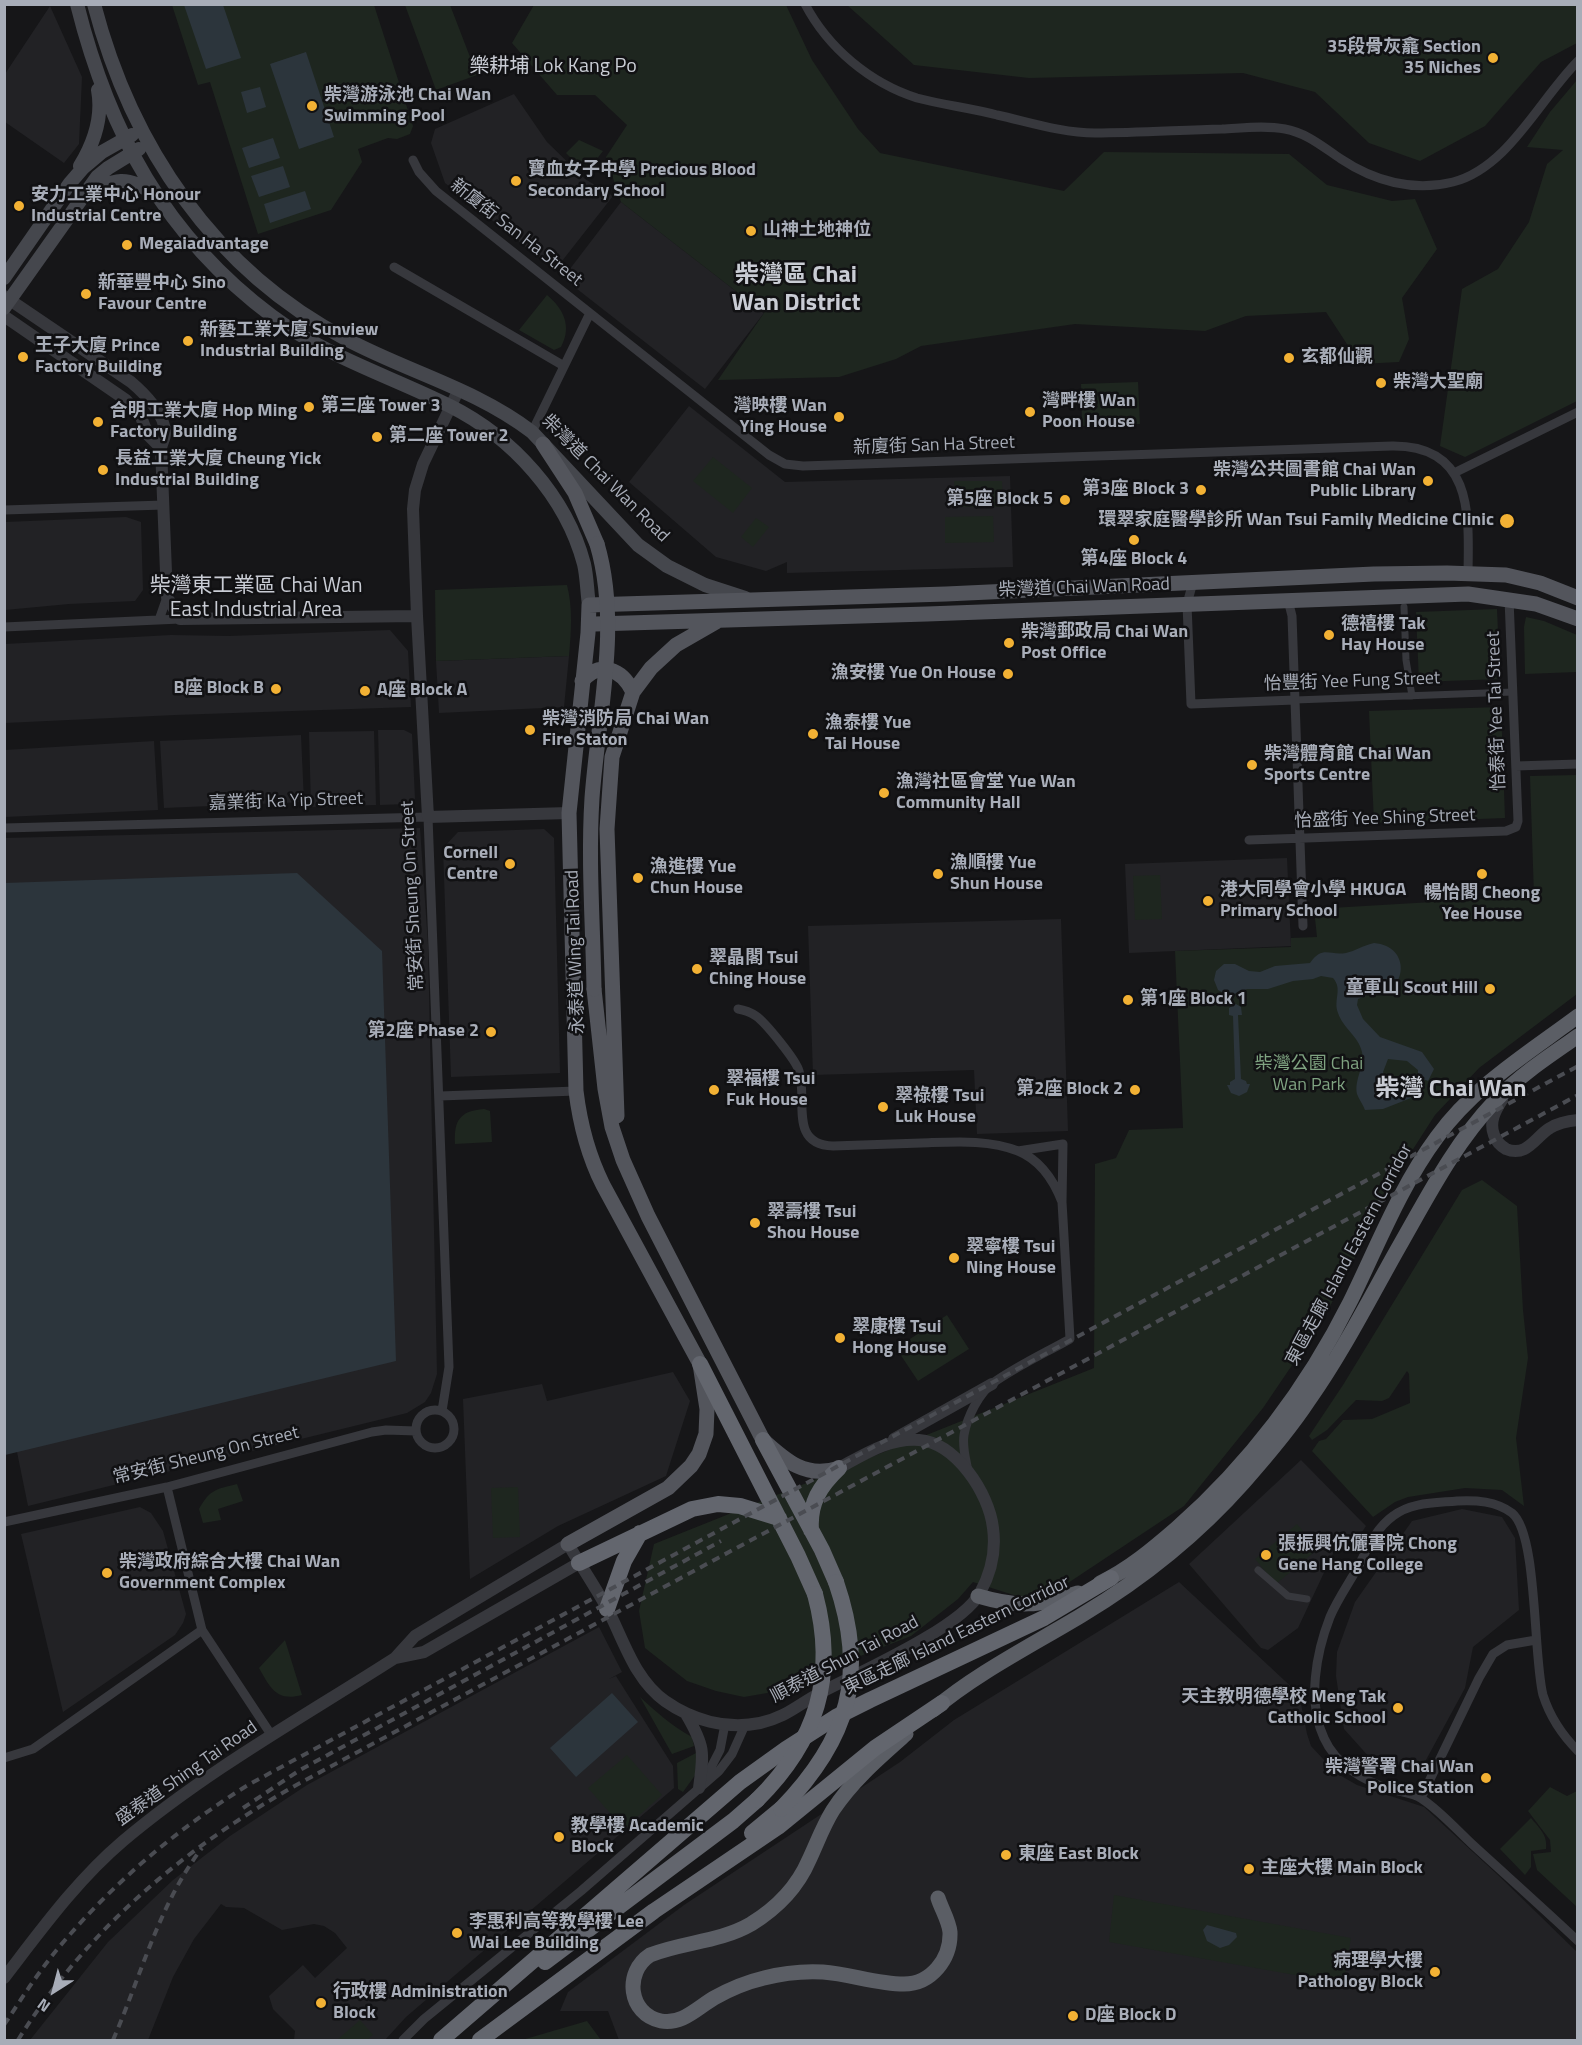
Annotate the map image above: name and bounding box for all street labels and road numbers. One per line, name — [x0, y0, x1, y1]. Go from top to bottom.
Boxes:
street label: 新廈街 San Ha Street — [446, 175, 586, 291]
street label: 柴灣道 Chai Wan Road — [537, 411, 673, 547]
street label: 新廈街 San Ha Street — [853, 432, 1015, 460]
street label: 柴灣道 Chai Wan Road — [998, 574, 1170, 602]
street label: 怡泰街 Yee Tai Street — [1483, 631, 1511, 791]
street label: 怡豐街 Yee Fung Street — [1263, 668, 1441, 696]
street label: 嘉業街 Ka Yip Street — [208, 789, 364, 815]
street label: 常安街 Sheung On Street — [397, 800, 429, 992]
street label: 怡盛街 Yee Shing Street — [1294, 805, 1476, 833]
street label: 永泰道 Wing Tai Road — [562, 869, 590, 1035]
street label: 東區走廊 Island Eastern Corridor — [1282, 1140, 1418, 1370]
street label: 常安街 Sheung On Street — [111, 1422, 301, 1490]
street label: 東區走廊 Island Eastern Corridor — [841, 1572, 1073, 1700]
street label: 順泰道 Shun Tai Road — [767, 1612, 923, 1708]
street label: 盛泰道 Shing Tai Road — [112, 1717, 262, 1831]

